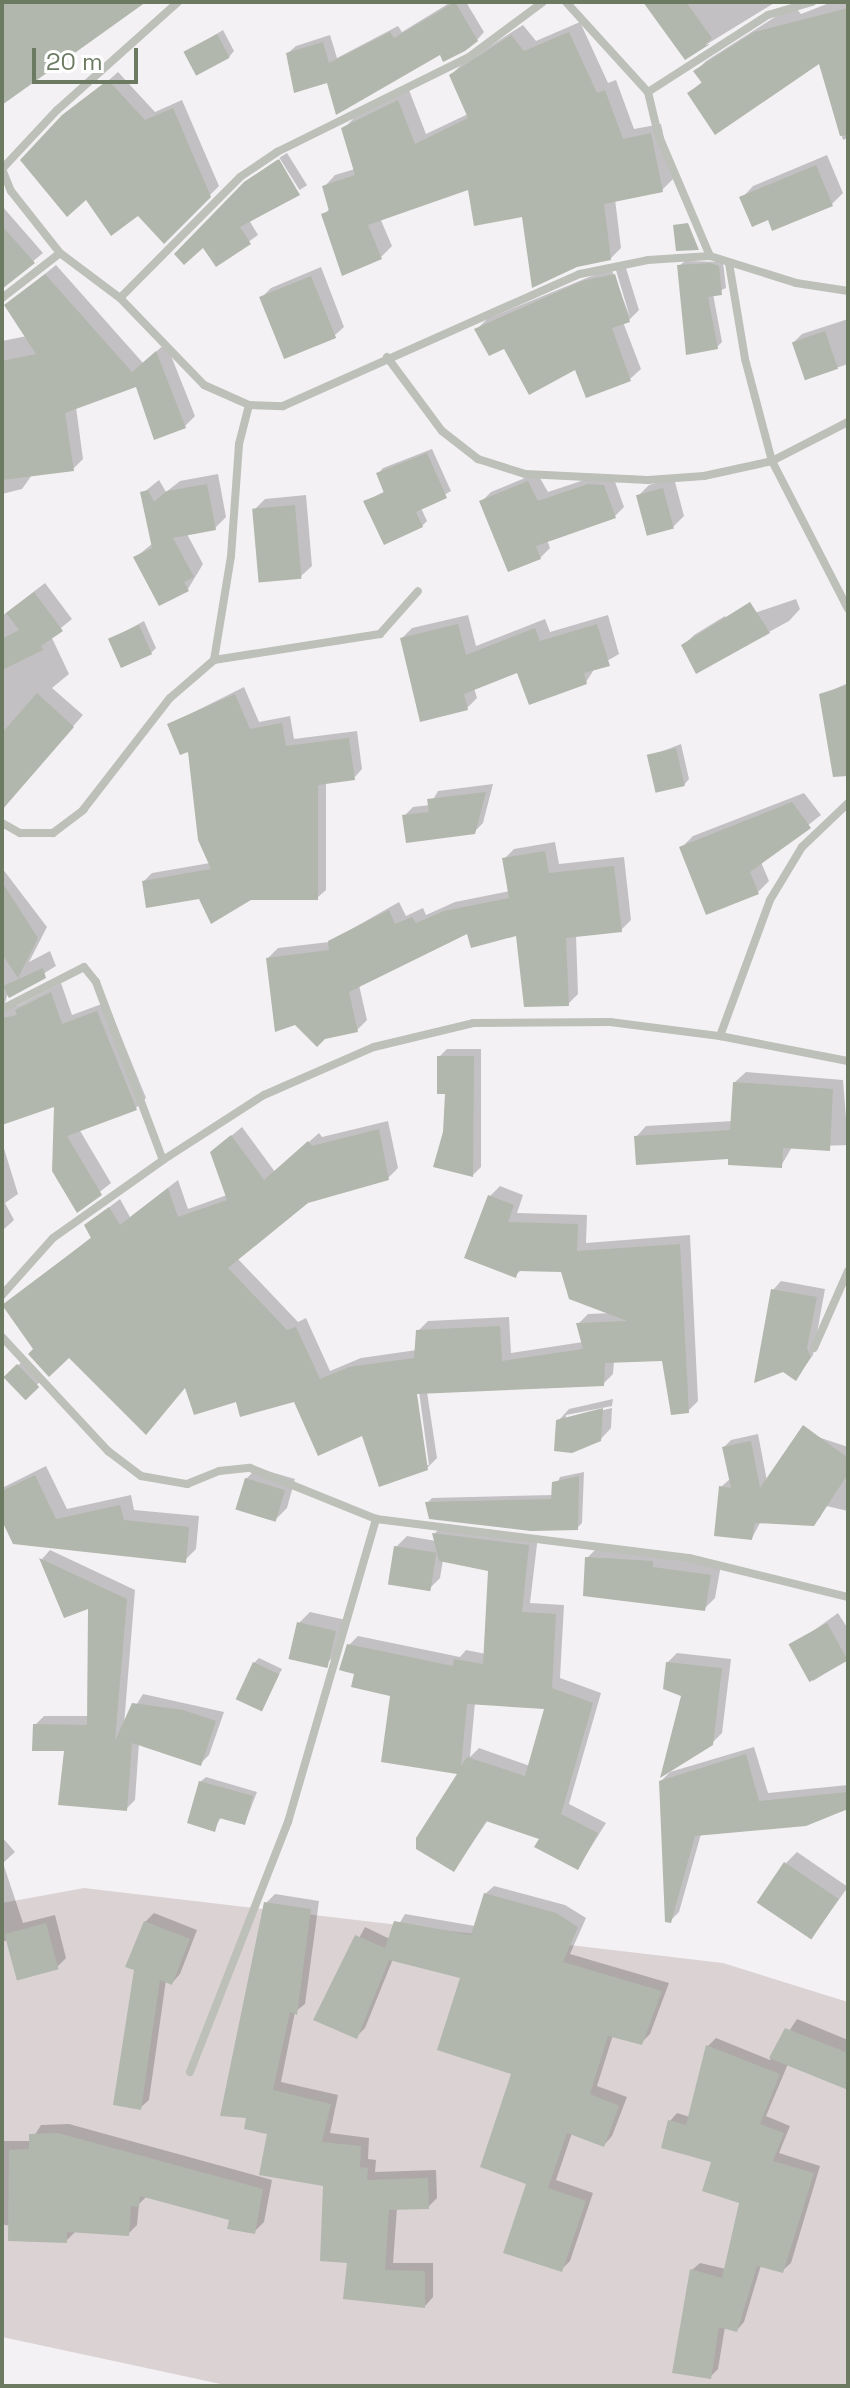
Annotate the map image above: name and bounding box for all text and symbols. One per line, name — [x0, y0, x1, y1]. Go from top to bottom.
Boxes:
scale bar — [36, 32, 142, 82]
text: 20 m — [46, 46, 103, 77]

